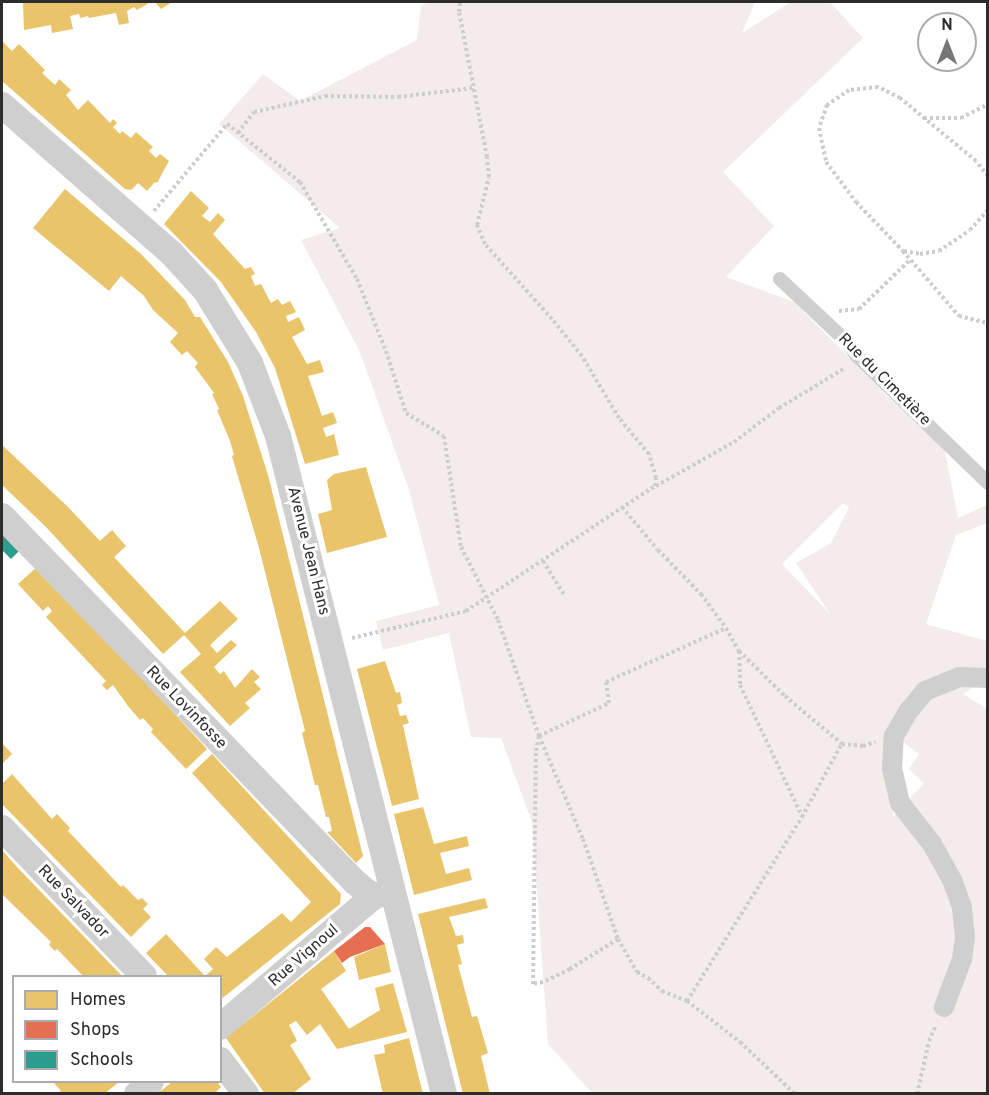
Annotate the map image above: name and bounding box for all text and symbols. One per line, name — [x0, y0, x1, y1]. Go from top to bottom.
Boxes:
north arrow — [917, 12, 977, 72]
text: N — [941, 16, 953, 36]
street label: Rue du Cimetière — [834, 330, 934, 430]
street label: Avenue Jean Hans — [283, 485, 333, 617]
street label: Rue Lovinfosse — [142, 663, 230, 753]
street label: Rue Salvador — [33, 861, 113, 943]
street label: Rue Vignoul — [265, 920, 343, 992]
legend — [12, 975, 222, 1083]
text: Homes — [70, 989, 126, 1012]
text: Shops — [70, 1019, 120, 1042]
text: Schools — [70, 1049, 133, 1072]

